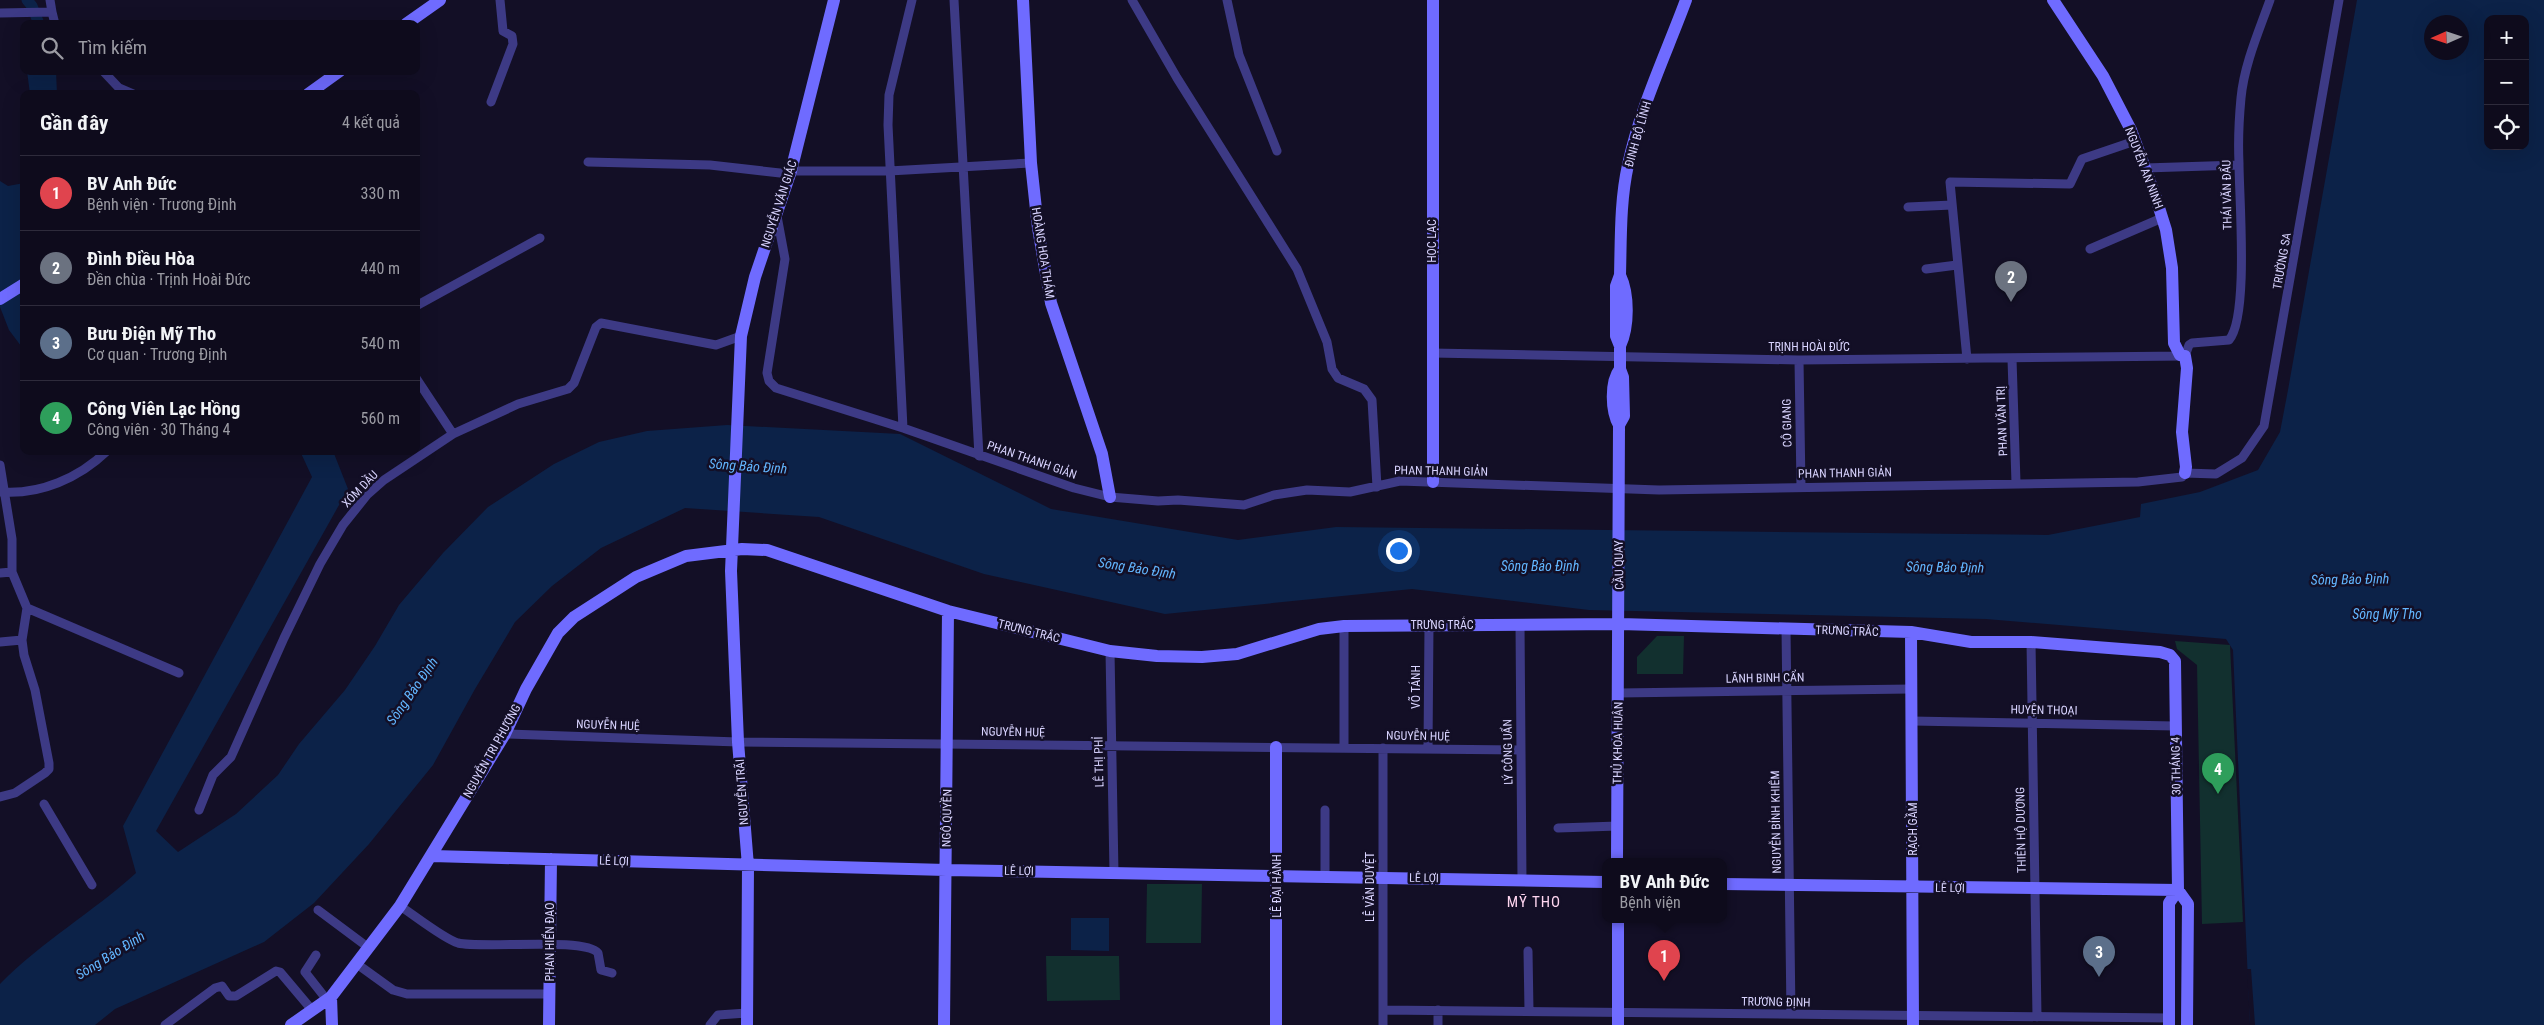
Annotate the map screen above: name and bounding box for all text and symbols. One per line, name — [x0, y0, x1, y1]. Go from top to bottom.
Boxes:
north arrow — [2424, 15, 2469, 60]
map controls — [2484, 15, 2529, 150]
button: + — [2484, 15, 2529, 60]
search box — [20, 20, 420, 75]
icon: search — [38, 34, 66, 62]
text: Tìm kiếm — [78, 36, 147, 59]
button: − — [2484, 60, 2529, 105]
street label: ĐINH BỘ LĨNH — [1620, 99, 1654, 168]
button: locate — [2484, 105, 2529, 150]
text: Gần đây — [40, 111, 108, 135]
text: 4 kết quả — [342, 113, 400, 132]
street label: NGUYỄN AN NINH — [2122, 125, 2168, 211]
street label: NGUYỄN VĂN GIÁC — [756, 158, 800, 249]
street label: THÁI VĂN ĐẨU — [2217, 159, 2235, 230]
text: BV Anh Đức — [87, 172, 177, 195]
text: 1 — [52, 184, 60, 203]
text: 330 m — [361, 184, 400, 203]
text: Bệnh viện · Trương Định — [87, 195, 236, 214]
street label: HOÀNG HOA THÁM — [1029, 206, 1058, 300]
street label: HỌC LẠC — [1425, 219, 1439, 263]
street label: TRƯỜNG SA — [2269, 231, 2294, 291]
text: Đình Điều Hòa — [87, 247, 195, 270]
text: 2 — [52, 259, 60, 278]
text: 440 m — [361, 259, 400, 278]
pin: 2 — [1995, 261, 2027, 302]
text: Đền chùa · Trịnh Hoài Đức — [87, 270, 251, 289]
text: Bưu Điện Mỹ Tho — [87, 322, 216, 345]
text: 3 — [52, 334, 60, 353]
text: 540 m — [361, 334, 400, 353]
street label: TRỊNH HOÀI ĐỨC — [1768, 339, 1850, 354]
text: Cơ quan · Trương Định — [87, 345, 227, 364]
street label: PHAN VĂN TRỊ — [1993, 386, 2010, 456]
text: Công Viên Lạc Hồng — [87, 397, 240, 420]
street label: CÔ GIANG — [1779, 399, 1794, 447]
text: 4 — [52, 409, 60, 428]
text: 560 m — [361, 409, 400, 428]
text: Công viên · 30 Tháng 4 — [87, 420, 231, 439]
street label: PHAN THANH GIẢN — [985, 436, 1079, 482]
water label: Sông Bảo Định — [708, 455, 788, 477]
street label: PHAN THANH GIẢN — [1394, 461, 1488, 479]
street label: PHAN THANH GIẢN — [1798, 463, 1892, 481]
street label: XÓM DẦU — [338, 466, 381, 510]
your location — [1386, 538, 1412, 564]
street label: CẦU QUAY — [1610, 539, 1626, 590]
water label: Sông Bảo Định — [1097, 554, 1177, 582]
water label: Sông Bảo Định — [1501, 558, 1579, 574]
water label: Sông Bảo Định — [1906, 558, 1984, 576]
water label: Sông Bảo Định — [2311, 570, 2389, 588]
water label: Sông Mỹ Tho — [2352, 606, 2422, 622]
street label: TRƯNG TRẮC — [997, 615, 1062, 645]
street label: TRƯNG TRẮC — [1410, 616, 1474, 632]
street label: TRƯNG TRẮC — [1815, 621, 1879, 639]
water label: Sông Bảo Định — [383, 654, 441, 728]
street label: VÕ TÁNH — [1407, 665, 1423, 709]
street label: LÃNH BINH CẨN — [1725, 668, 1804, 686]
street label: NGUYỄN TRI PHƯƠNG — [459, 701, 524, 800]
street label: HUYỆN THOẠI — [2010, 701, 2078, 718]
street label: THỦ KHOA HUÂN — [1608, 702, 1626, 784]
street label: NGUYỄN HUỆ — [576, 715, 640, 733]
street label: LÝ CÔNG UẨN — [1498, 719, 1516, 785]
street label: NGUYỄN HUỆ — [981, 722, 1045, 740]
street label: NGUYỄN HUỆ — [1386, 726, 1450, 744]
street label: LÊ THỊ PHỈ — [1090, 737, 1106, 788]
street label: 30 THÁNG 4 — [2167, 737, 2184, 795]
pin: 4 — [2202, 753, 2234, 794]
street label: NGUYỄN TRÃI — [731, 759, 751, 826]
street label: NGUYỄN BỈNH KHIÊM — [1766, 770, 1784, 874]
street label: THIÊN HỘ DƯƠNG — [2012, 787, 2029, 873]
street label: NGÔ QUYỀN — [937, 789, 955, 847]
street label: RẠCH GẦM — [1904, 802, 1920, 856]
street label: LÊ LỢI — [599, 852, 629, 869]
street label: LÊ VĂN DUYỆT — [1362, 852, 1377, 922]
street label: LÊ ĐẠI HÀNH — [1269, 854, 1284, 918]
popup — [1602, 858, 1727, 923]
street label: LÊ LỢI — [1004, 863, 1034, 878]
street label: LÊ LỢI — [1409, 870, 1439, 885]
text: BV Anh Đức — [1620, 870, 1709, 893]
street label: LÊ LỢI — [1935, 880, 1965, 895]
district label: MỸ THO — [1507, 893, 1561, 911]
text: Bệnh viện — [1620, 893, 1681, 912]
street label: PHAN HIỂN ĐẠO — [541, 903, 557, 981]
water label: Sông Bảo Định — [72, 927, 148, 983]
pin: 3 — [2083, 936, 2115, 977]
pin: 1 — [1648, 940, 1680, 981]
street label: TRƯƠNG ĐỊNH — [1741, 994, 1811, 1010]

